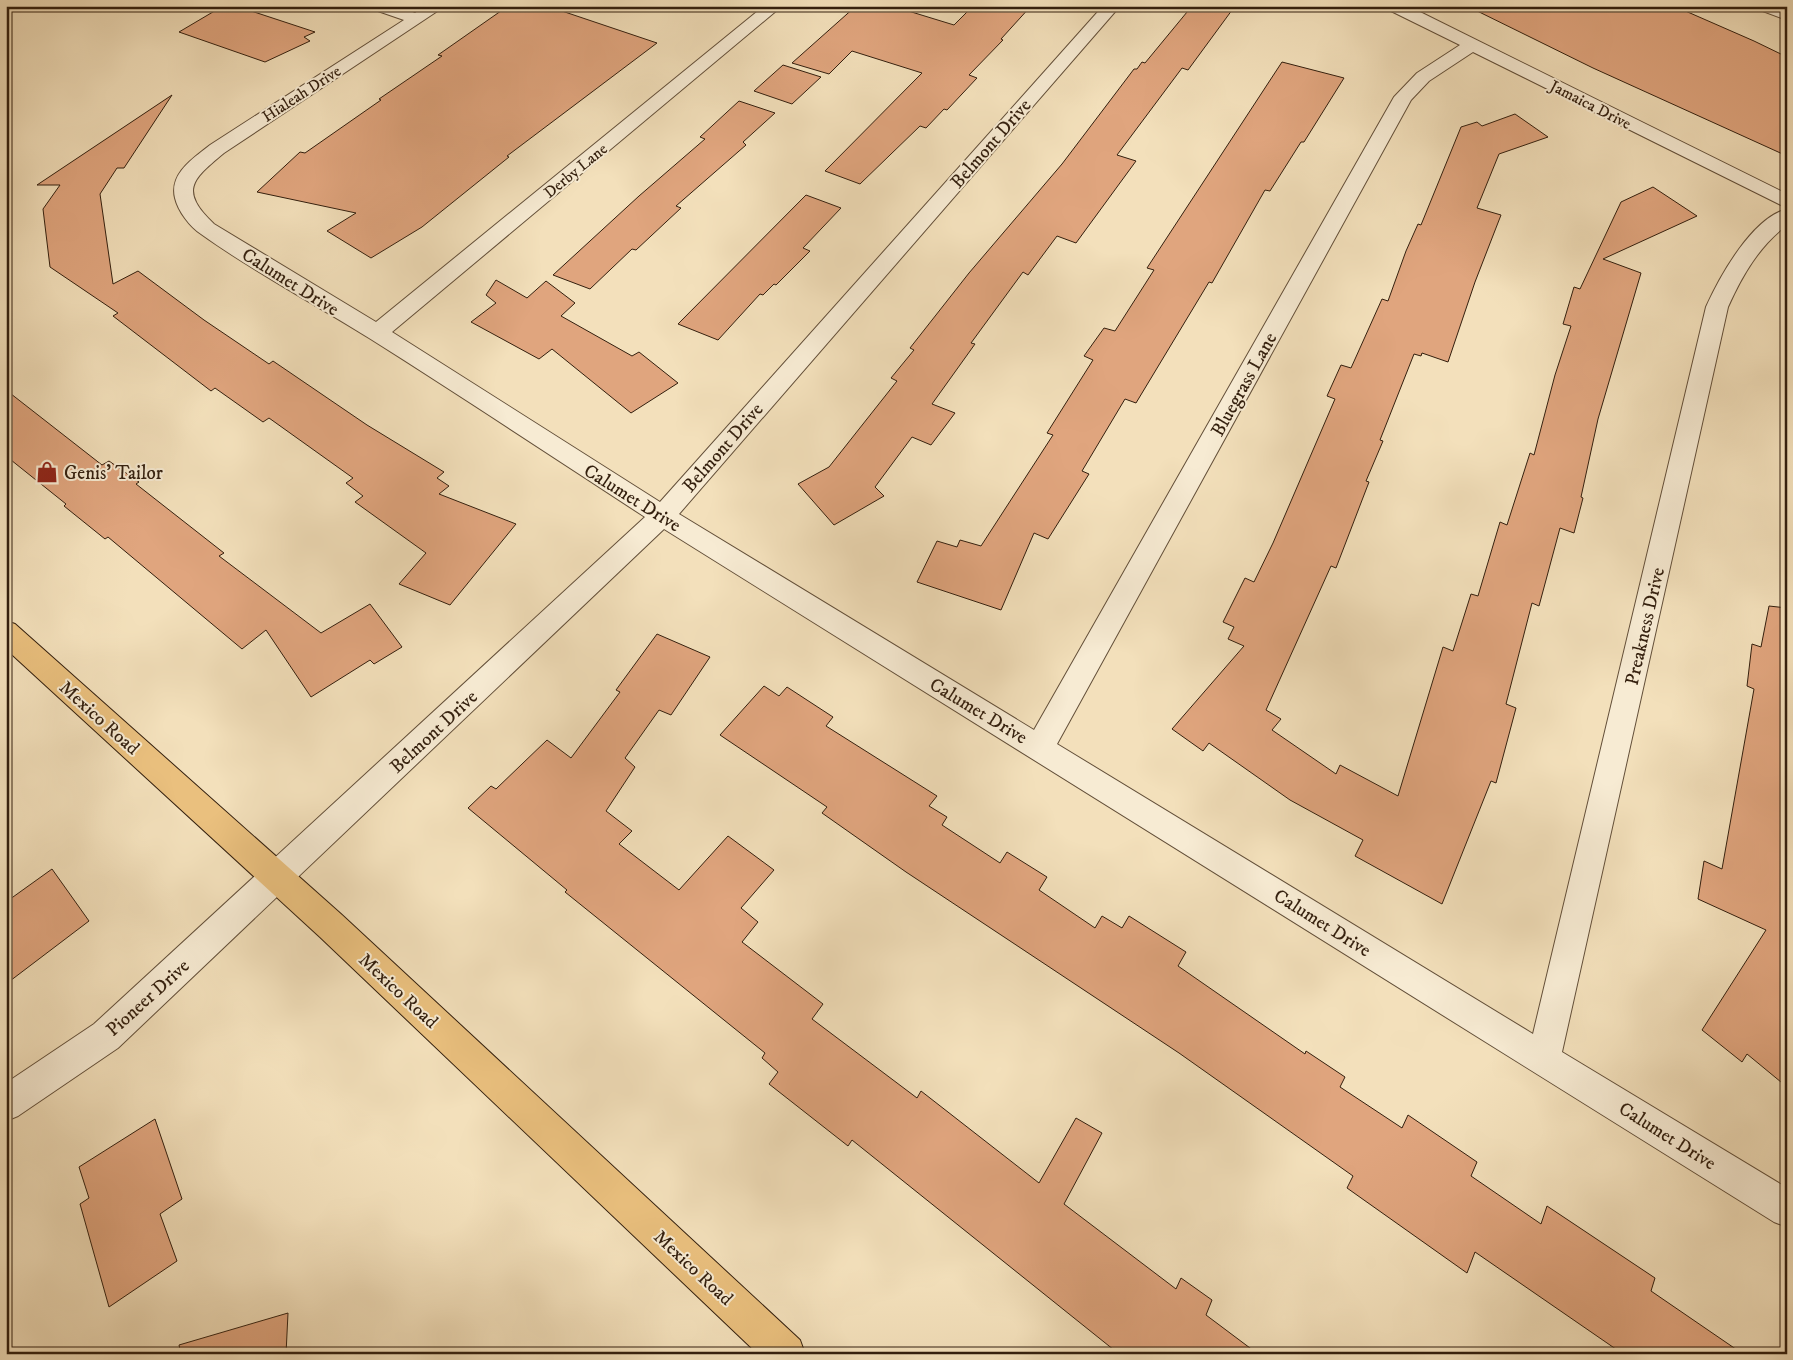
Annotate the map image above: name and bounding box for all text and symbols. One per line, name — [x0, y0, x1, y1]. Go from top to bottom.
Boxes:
street label: Hialeah Drive — [258, 61, 345, 127]
street label: Jamaica Drive — [1545, 75, 1635, 134]
street label: Belmont Drive — [946, 94, 1036, 194]
street label: Derby Lane — [540, 139, 612, 203]
street label: Calumet Drive — [237, 243, 343, 321]
street label: Bluegrass Lane — [1206, 329, 1282, 441]
street label: Belmont Drive — [678, 398, 768, 498]
shop icon: Genis' Tailor — [34, 459, 60, 485]
street label: Calumet Drive — [579, 459, 685, 537]
place label: Genis' Tailor — [64, 462, 163, 485]
street label: Preakness Drive — [1621, 565, 1670, 688]
street label: Calumet Drive — [925, 673, 1031, 750]
street label: Mexico Road — [54, 676, 144, 760]
street label: Belmont Drive — [385, 686, 483, 778]
street label: Calumet Drive — [1269, 884, 1375, 962]
street label: Mexico Road — [354, 949, 443, 1034]
street label: Pioneer Drive — [102, 955, 195, 1042]
street label: Calumet Drive — [1614, 1097, 1720, 1175]
street label: Mexico Road — [649, 1226, 738, 1311]

